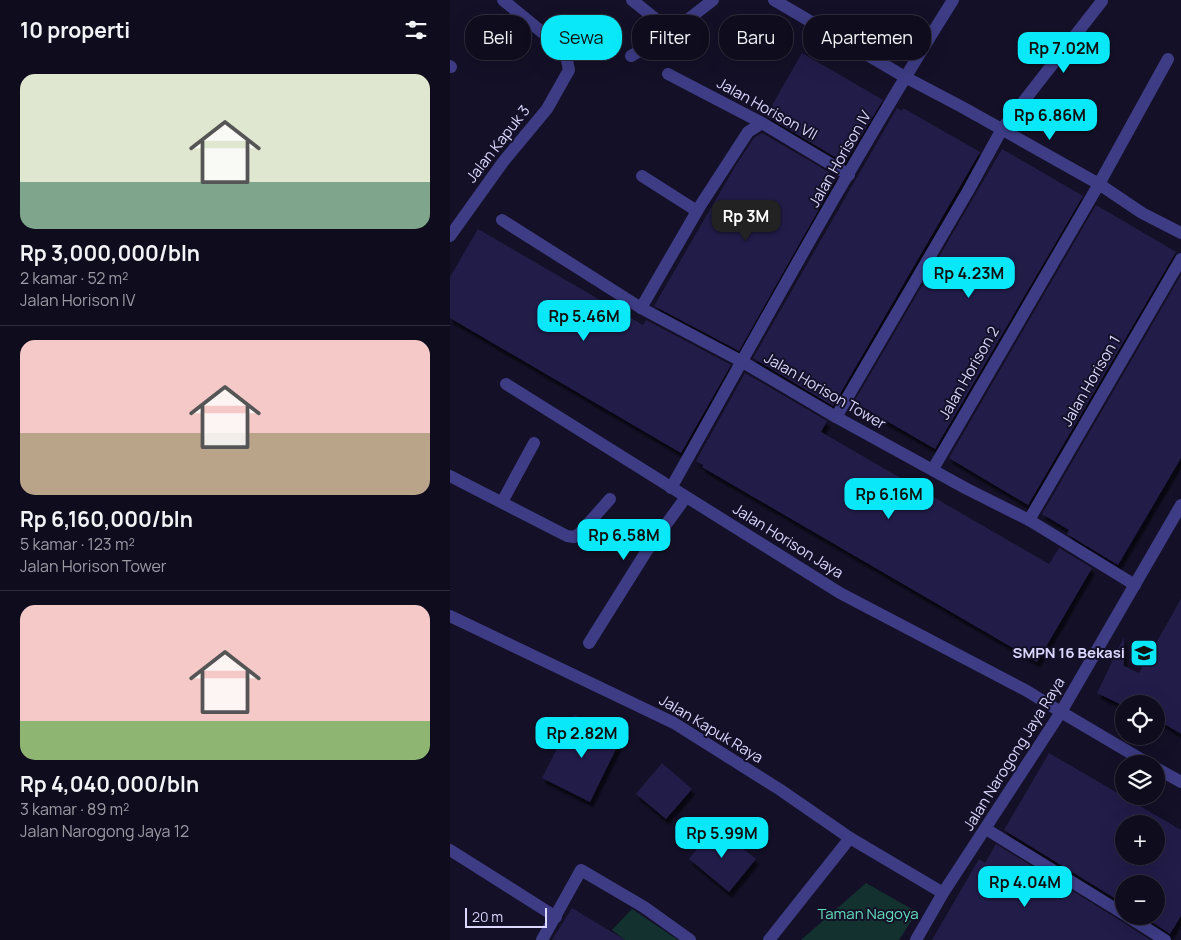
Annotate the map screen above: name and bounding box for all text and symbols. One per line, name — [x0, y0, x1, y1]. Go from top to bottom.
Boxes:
chip: Beli — [465, 15, 531, 60]
chip: Sewa — [541, 15, 622, 60]
chip: Filter — [632, 15, 709, 60]
chip: Baru — [719, 15, 793, 60]
chip: Apartemen — [803, 15, 931, 60]
text: 10 properti — [20, 16, 130, 44]
icon: filters — [402, 16, 430, 44]
pin: Rp 7.02M — [1012, 32, 1116, 74]
text: Rp 7.02M — [1029, 37, 1099, 59]
street label: Jalan Horison VII — [713, 72, 821, 145]
pin: Rp 6.86M — [998, 98, 1102, 141]
street label: Jalan Kapuk 3 — [461, 101, 534, 187]
text: Rp 6.86M — [1014, 104, 1086, 126]
icon: home — [180, 107, 270, 197]
street label: Jalan Horison IV — [803, 107, 876, 211]
pin: Rp 3M — [711, 200, 781, 242]
text: Rp 3M — [723, 205, 769, 227]
text: Rp 3,000,000/bln — [20, 239, 200, 267]
pin: Rp 4.23M — [917, 256, 1021, 299]
text: Rp 4.23M — [934, 262, 1004, 284]
text: 2 kamar · 52 m² — [20, 267, 128, 289]
text: Jalan Horison IV — [20, 289, 136, 311]
pin: Rp 5.46M — [532, 300, 636, 342]
text: Rp 5.46M — [548, 305, 620, 327]
street label: Jalan Horison 2 — [933, 322, 1004, 423]
street label: Jalan Horison 1 — [1056, 332, 1125, 430]
street label: Jalan Horison Tower — [760, 347, 891, 434]
icon: home — [180, 372, 270, 462]
pin: Rp 6.16M — [837, 478, 941, 520]
text: Rp 6.16M — [855, 483, 923, 505]
street label: Jalan Horison Jaya — [729, 498, 847, 583]
text: Rp 6,160,000/bln — [20, 505, 193, 533]
pin: Rp 6.58M — [572, 518, 676, 561]
text: Rp 6.58M — [588, 524, 660, 546]
text: 5 kamar · 123 m² — [20, 533, 135, 555]
text: Jalan Horison Tower — [20, 555, 167, 577]
icon: home — [180, 637, 270, 727]
school or university icon: SMPN 16 Bekasi — [1129, 638, 1159, 668]
place label: SMPN 16 Bekasi — [1013, 642, 1125, 663]
street label: Jalan Narogong Jaya Raya — [958, 673, 1069, 835]
street label: Jalan Kapuk Raya — [655, 689, 767, 768]
map controls — [1115, 695, 1165, 925]
button: locate — [1115, 695, 1165, 745]
pin: Rp 2.82M — [530, 716, 634, 759]
text: Rp 2.82M — [546, 722, 618, 744]
button: layers — [1115, 755, 1165, 805]
text: Rp 4,040,000/bln — [20, 770, 199, 798]
text: 3 kamar · 89 m² — [20, 798, 130, 820]
button: + — [1115, 815, 1165, 865]
pin: Rp 5.99M — [670, 816, 774, 859]
text: Jalan Narogong Jaya 12 — [20, 820, 189, 842]
text: Rp 5.99M — [686, 822, 758, 844]
pin: Rp 4.04M — [973, 866, 1077, 908]
text: Rp 4.04M — [989, 871, 1061, 893]
button: − — [1115, 875, 1165, 925]
park label: Taman Nagoya — [817, 903, 919, 924]
scale bar — [465, 905, 548, 928]
text: 20 m — [472, 907, 503, 926]

